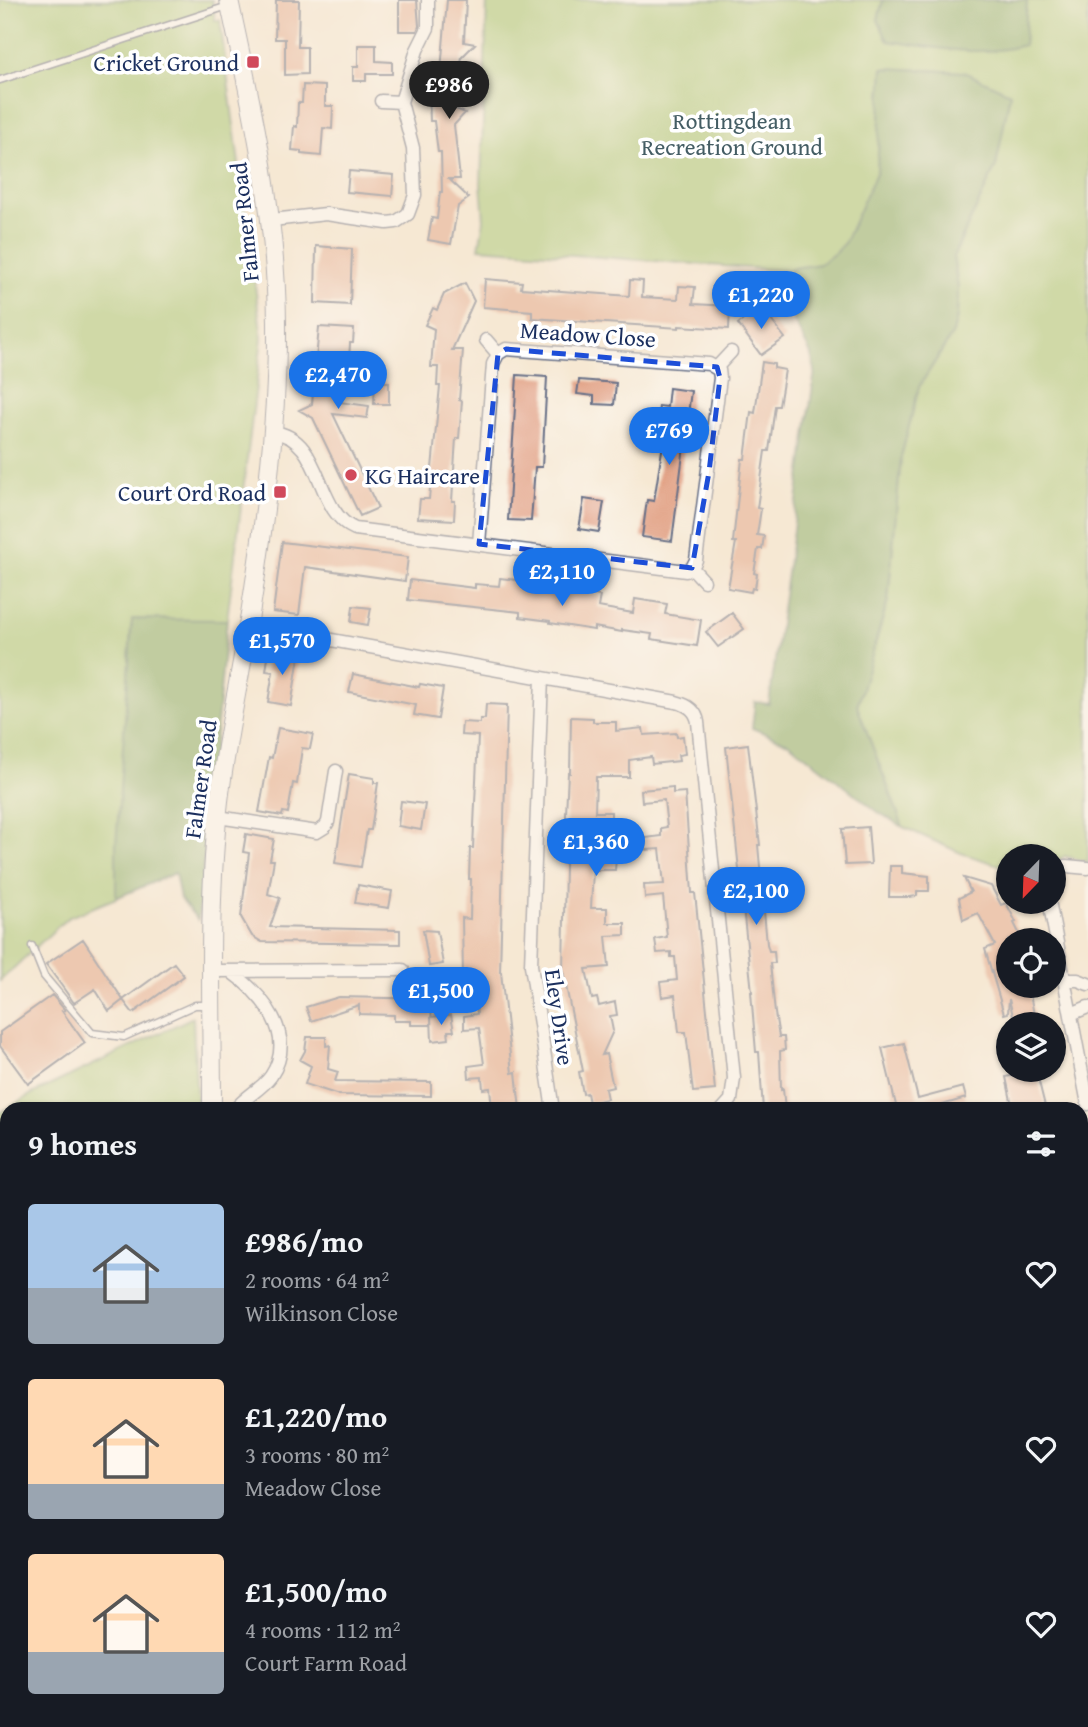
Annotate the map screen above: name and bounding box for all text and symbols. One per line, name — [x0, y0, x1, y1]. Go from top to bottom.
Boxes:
place label: Cricket Ground — [93, 46, 240, 79]
marker: Cricket Ground — [245, 54, 261, 70]
pin: £986 — [408, 61, 490, 121]
text: £986 — [425, 67, 473, 100]
park label: Rottingdean Recreation Ground — [641, 104, 823, 163]
street label: Falmer Road — [221, 160, 267, 283]
pin: £1,220 — [704, 272, 818, 331]
text: £1,220 — [728, 277, 794, 310]
street label: Meadow Close — [519, 313, 657, 355]
pin: £2,470 — [281, 352, 395, 411]
text: £2,470 — [305, 357, 371, 390]
pin: £769 — [628, 407, 710, 467]
text: £769 — [645, 413, 693, 446]
place label: KG Haircare — [365, 459, 480, 492]
marker: KG Haircare — [343, 467, 359, 483]
place label: Court Ord Road — [118, 476, 267, 509]
marker: Court Ord Road — [272, 484, 288, 500]
pin: £2,110 — [505, 548, 619, 608]
text: £2,110 — [529, 554, 595, 587]
pin: £1,570 — [225, 618, 339, 677]
text: £1,570 — [249, 623, 315, 656]
street label: Falmer Road — [175, 717, 225, 841]
pin: £1,360 — [539, 818, 653, 878]
text: £1,360 — [563, 824, 629, 857]
north arrow — [996, 844, 1066, 914]
map controls — [996, 844, 1066, 1082]
pin: £2,100 — [699, 867, 813, 927]
text: £2,100 — [723, 873, 789, 906]
button: locate — [996, 928, 1066, 998]
street label: Eley Drive — [537, 967, 583, 1067]
pin: £1,500 — [384, 968, 498, 1027]
text: £1,500 — [408, 973, 474, 1006]
button: layers — [996, 1012, 1066, 1082]
text: 9 homes — [28, 1122, 137, 1166]
icon: filters — [1022, 1125, 1060, 1163]
text: £986/mo — [245, 1219, 363, 1263]
icon: home — [84, 1232, 168, 1316]
icon: heart — [1022, 1255, 1060, 1293]
text: 2 rooms · 64 m² — [245, 1263, 389, 1296]
text: Wilkinson Close — [245, 1296, 398, 1329]
text: £1,220/mo — [245, 1394, 387, 1438]
icon: home — [84, 1407, 168, 1491]
icon: heart — [1022, 1430, 1060, 1468]
text: 3 rooms · 80 m² — [245, 1438, 389, 1471]
text: Meadow Close — [245, 1471, 381, 1504]
text: £1,500/mo — [245, 1569, 387, 1613]
icon: home — [84, 1582, 168, 1666]
icon: heart — [1022, 1605, 1060, 1643]
text: 4 rooms · 112 m² — [245, 1613, 400, 1646]
text: Court Farm Road — [245, 1646, 407, 1679]

